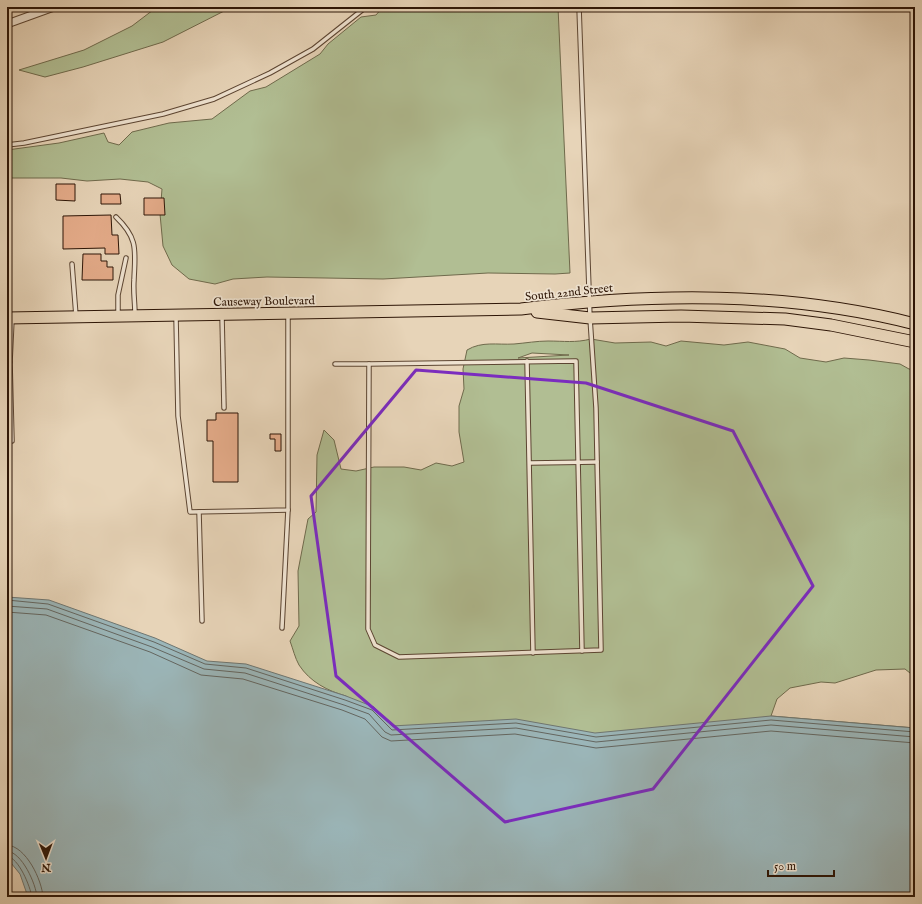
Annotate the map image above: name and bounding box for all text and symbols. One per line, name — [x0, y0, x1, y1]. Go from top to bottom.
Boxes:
street label: South 22nd Street — [524, 280, 614, 305]
street label: Causeway Boulevard — [213, 293, 316, 310]
north arrow — [26, 838, 66, 878]
scale bar — [768, 852, 834, 878]
text: 50 m — [774, 859, 796, 874]
text: N — [41, 860, 52, 874]

